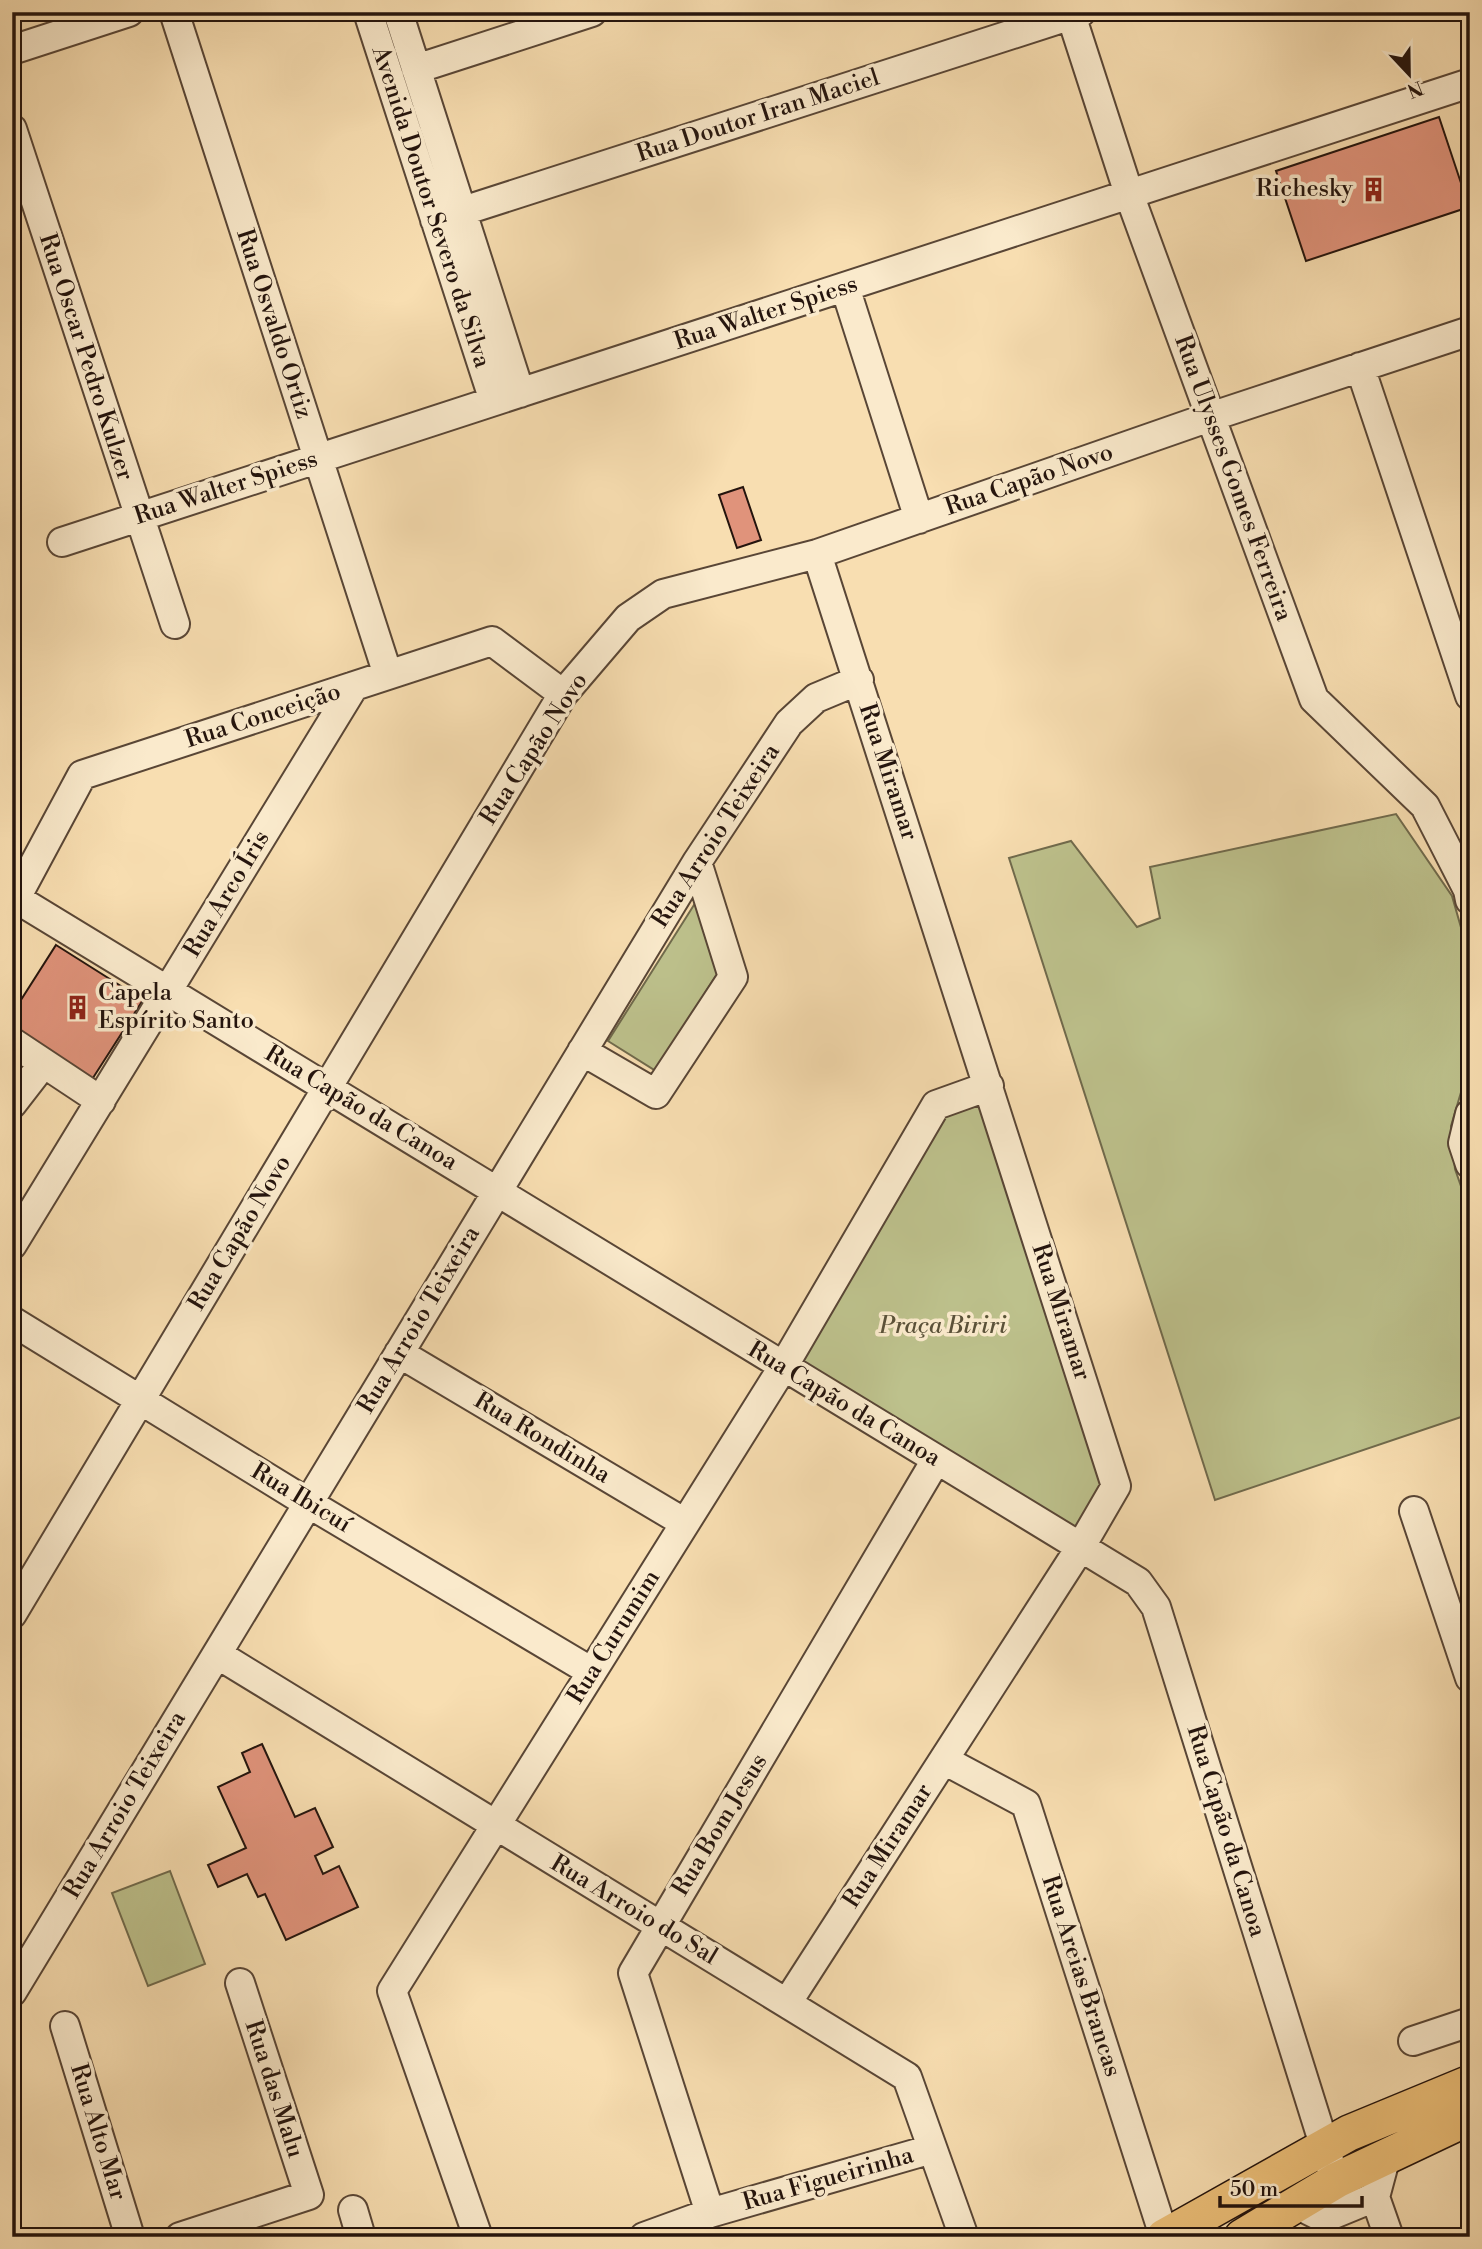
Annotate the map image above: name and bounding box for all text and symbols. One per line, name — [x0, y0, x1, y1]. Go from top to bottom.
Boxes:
north arrow — [1374, 38, 1444, 108]
street label: Avenida Doutor Severo da Silva — [364, 41, 498, 372]
street label: Rua Doutor Iran Maciel — [633, 63, 883, 169]
text: N — [1404, 75, 1426, 103]
place label: Richesky — [1256, 174, 1353, 204]
building icon: Richesky — [1359, 175, 1387, 203]
street label: Rua Osvaldo Ortiz — [229, 225, 319, 423]
street label: Rua Oscar Pedro Kulzer — [32, 230, 140, 484]
street label: Rua Walter Spiess — [670, 269, 862, 357]
street label: Rua Ulysses Gomes Ferreira — [1167, 331, 1299, 626]
street label: Rua Capão Novo — [941, 437, 1117, 523]
street label: Rua Walter Spiess — [130, 444, 322, 532]
street label: Rua Capão Novo — [474, 667, 594, 831]
street label: Rua Conceição — [182, 677, 344, 755]
street label: Rua Miramar — [852, 700, 924, 844]
street label: Rua Arroio Teixeira — [645, 738, 787, 934]
street label: Rua Arco Íris — [177, 825, 277, 963]
place label: Capela Espírito Santo — [98, 978, 254, 1036]
building icon: Capela Espírito Santo — [64, 993, 92, 1021]
street label: Rua Capão da Canoa — [259, 1039, 464, 1178]
street label: Rua Capão Novo — [182, 1150, 298, 1316]
street label: Rua Arroio Teixeira — [351, 1220, 487, 1419]
street label: Rua Miramar — [1025, 1240, 1097, 1384]
park label: Praça Biriri — [878, 1311, 1007, 1341]
street label: Rua Capão da Canoa — [742, 1335, 947, 1474]
street label: Rua Rondinha — [468, 1386, 616, 1491]
street label: Rua Ibicuí — [245, 1456, 358, 1540]
street label: Rua Curumim — [561, 1565, 667, 1709]
street label: Rua Arroio Teixeira — [57, 1705, 193, 1904]
street label: Rua Capão da Canoa — [1180, 1722, 1273, 1941]
street label: Rua Bom Jesus — [666, 1748, 774, 1902]
street label: Rua Miramar — [837, 1778, 939, 1914]
street label: Rua Arroio do Sal — [545, 1848, 723, 1972]
street label: Rua Areias Brancas — [1034, 1872, 1128, 2080]
street label: Rua das Malu — [238, 2016, 310, 2162]
street label: Rua Alto Mar — [63, 2060, 133, 2204]
street label: Rua Figueirinha — [739, 2140, 918, 2218]
scale bar — [1220, 2165, 1361, 2209]
text: 50 m — [1230, 2177, 1278, 2203]

